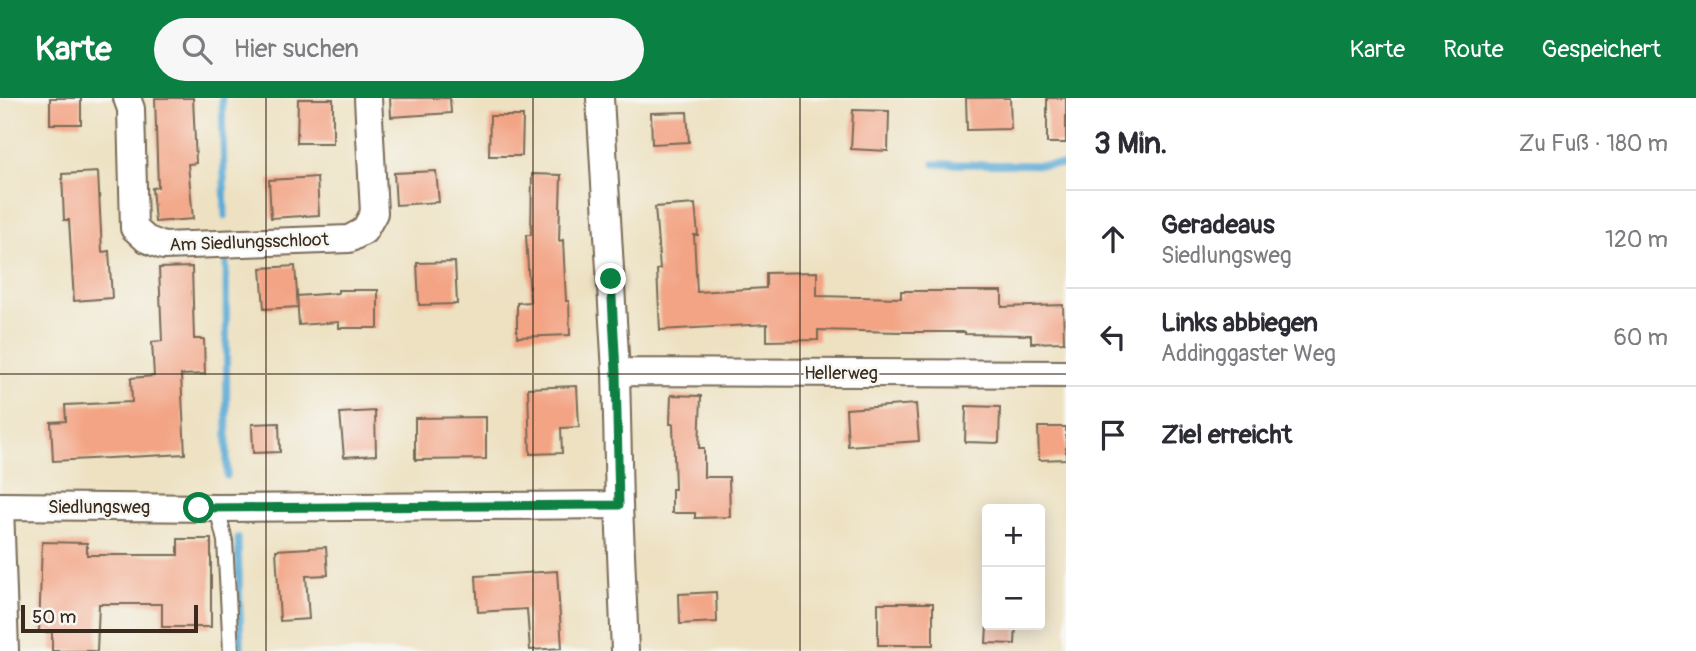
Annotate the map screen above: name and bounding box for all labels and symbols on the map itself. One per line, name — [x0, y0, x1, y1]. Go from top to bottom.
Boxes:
street label: Am Siedlungsschloot — [169, 228, 330, 257]
route end — [595, 263, 626, 294]
street label: Hellerweg — [804, 362, 878, 385]
route start — [183, 492, 214, 523]
street label: Siedlungsweg — [48, 496, 150, 519]
scale bar — [21, 602, 198, 634]

